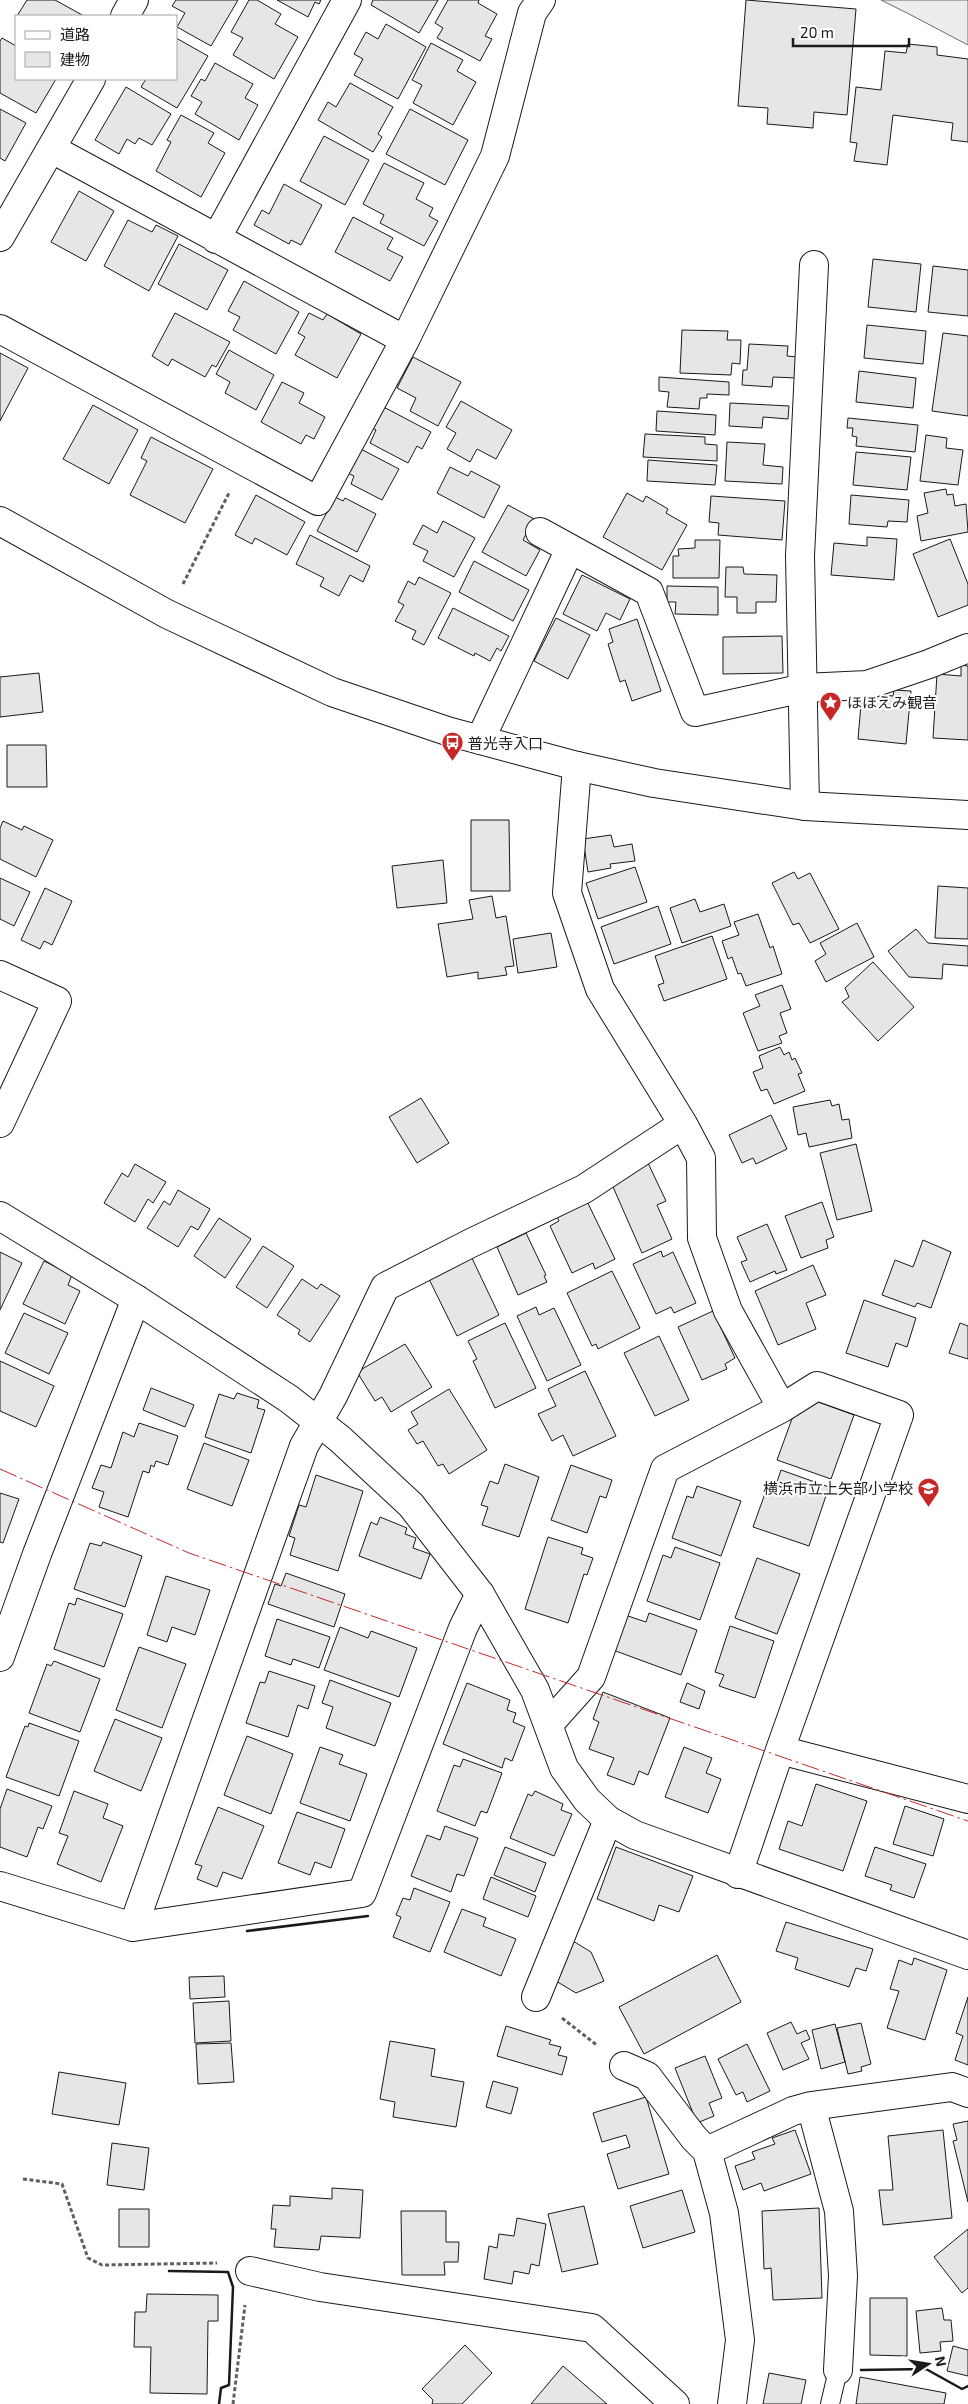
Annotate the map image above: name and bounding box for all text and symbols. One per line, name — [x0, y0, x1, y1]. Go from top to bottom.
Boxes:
legend — [15, 15, 178, 80]
scale bar — [793, 15, 909, 47]
text: 20 m — [800, 23, 834, 41]
text: 道路 — [60, 25, 90, 43]
text: 建物 — [60, 50, 90, 68]
place icon: ほほえみ観音 — [819, 690, 843, 721]
place label: ほほえみ観音 — [847, 693, 937, 711]
bus stop icon: 普光寺入口 — [440, 731, 464, 762]
place label: 普光寺入口 — [468, 734, 543, 752]
school or university icon: 横浜市立上矢部小学校 — [917, 1476, 941, 1507]
place label: 横浜市立上矢部小学校 — [763, 1479, 913, 1497]
north arrow — [903, 2339, 953, 2389]
text: N — [932, 2354, 951, 2368]

